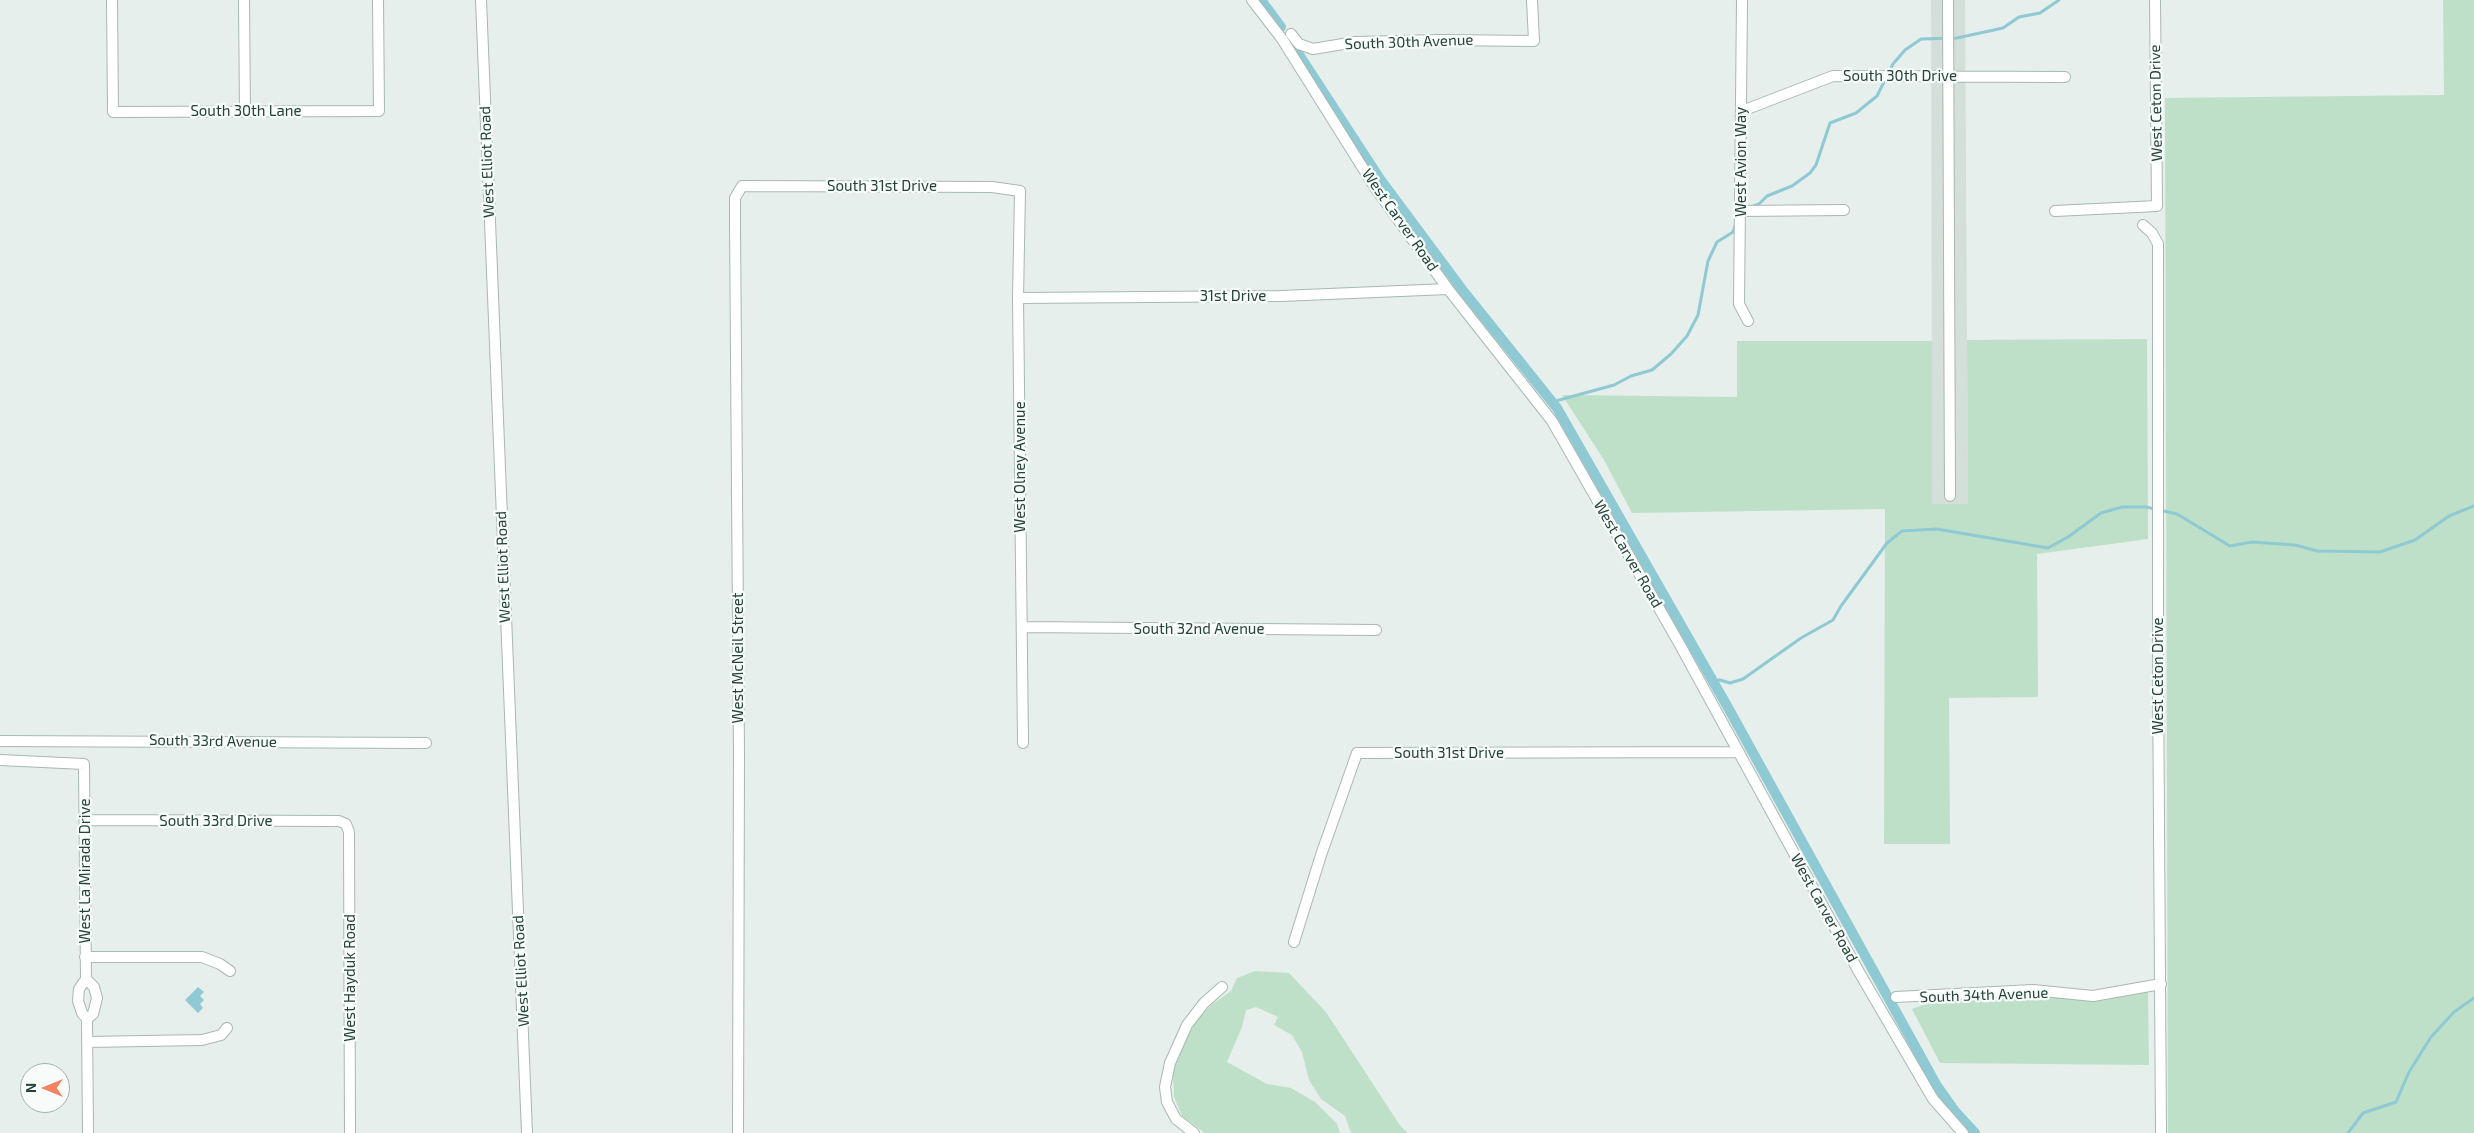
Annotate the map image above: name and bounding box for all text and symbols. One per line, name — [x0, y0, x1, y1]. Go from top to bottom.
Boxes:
street label: South 30th Avenue — [1344, 31, 1474, 53]
street label: West Ceton Drive — [2146, 44, 2166, 162]
street label: South 30th Drive — [1843, 67, 1957, 85]
street label: South 30th Lane — [190, 102, 302, 120]
street label: West Elliot Road — [476, 106, 498, 218]
street label: West Avion Way — [1732, 107, 1750, 217]
street label: West Carver Road — [1358, 165, 1442, 275]
street label: South 31st Drive — [827, 177, 937, 195]
street label: 31st Drive — [1200, 287, 1266, 305]
street label: West Olney Avenue — [1011, 401, 1029, 533]
street label: West Carver Road — [1590, 497, 1666, 611]
street label: West Elliot Road — [492, 511, 514, 623]
street label: West McNeil Street — [729, 592, 747, 724]
street label: West Ceton Drive — [2149, 617, 2167, 735]
street label: South 32nd Avenue — [1134, 620, 1264, 638]
street label: South 33rd Avenue — [149, 731, 277, 751]
street label: South 31st Drive — [1394, 744, 1504, 762]
street label: West La Mirada Drive — [76, 799, 94, 943]
street label: South 33rd Drive — [159, 812, 273, 830]
street label: West Carver Road — [1787, 851, 1861, 965]
street label: West Hayduk Road — [341, 914, 359, 1042]
street label: West Elliot Road — [509, 915, 533, 1027]
street label: South 34th Avenue — [1919, 984, 2049, 1006]
north arrow — [20, 1063, 70, 1113]
text: N — [22, 1083, 39, 1093]

